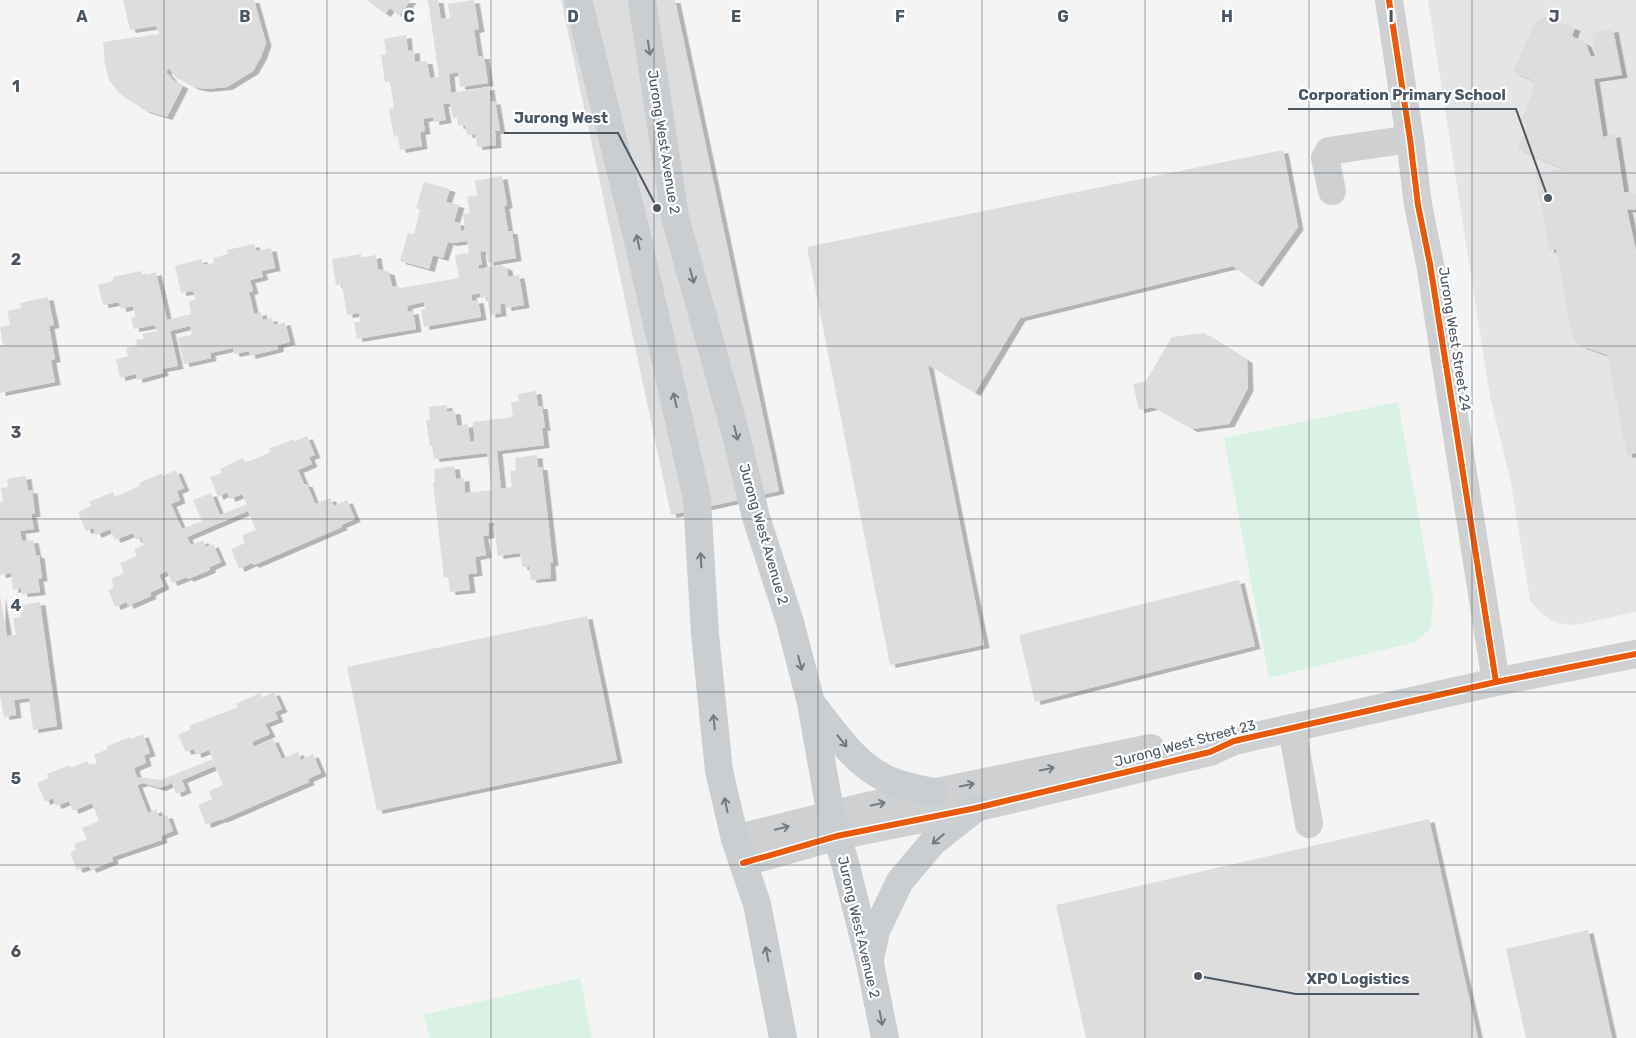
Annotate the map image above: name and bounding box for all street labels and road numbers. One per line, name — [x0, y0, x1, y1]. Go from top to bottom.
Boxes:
street label: Jurong West Avenue 2 — [644, 69, 683, 215]
street label: Jurong West Street 24 — [1435, 266, 1474, 413]
street label: Jurong West Avenue 2 — [735, 462, 792, 606]
street label: Jurong West Street 23 — [1112, 716, 1258, 771]
street label: Jurong West Avenue 2 — [834, 854, 883, 1000]

